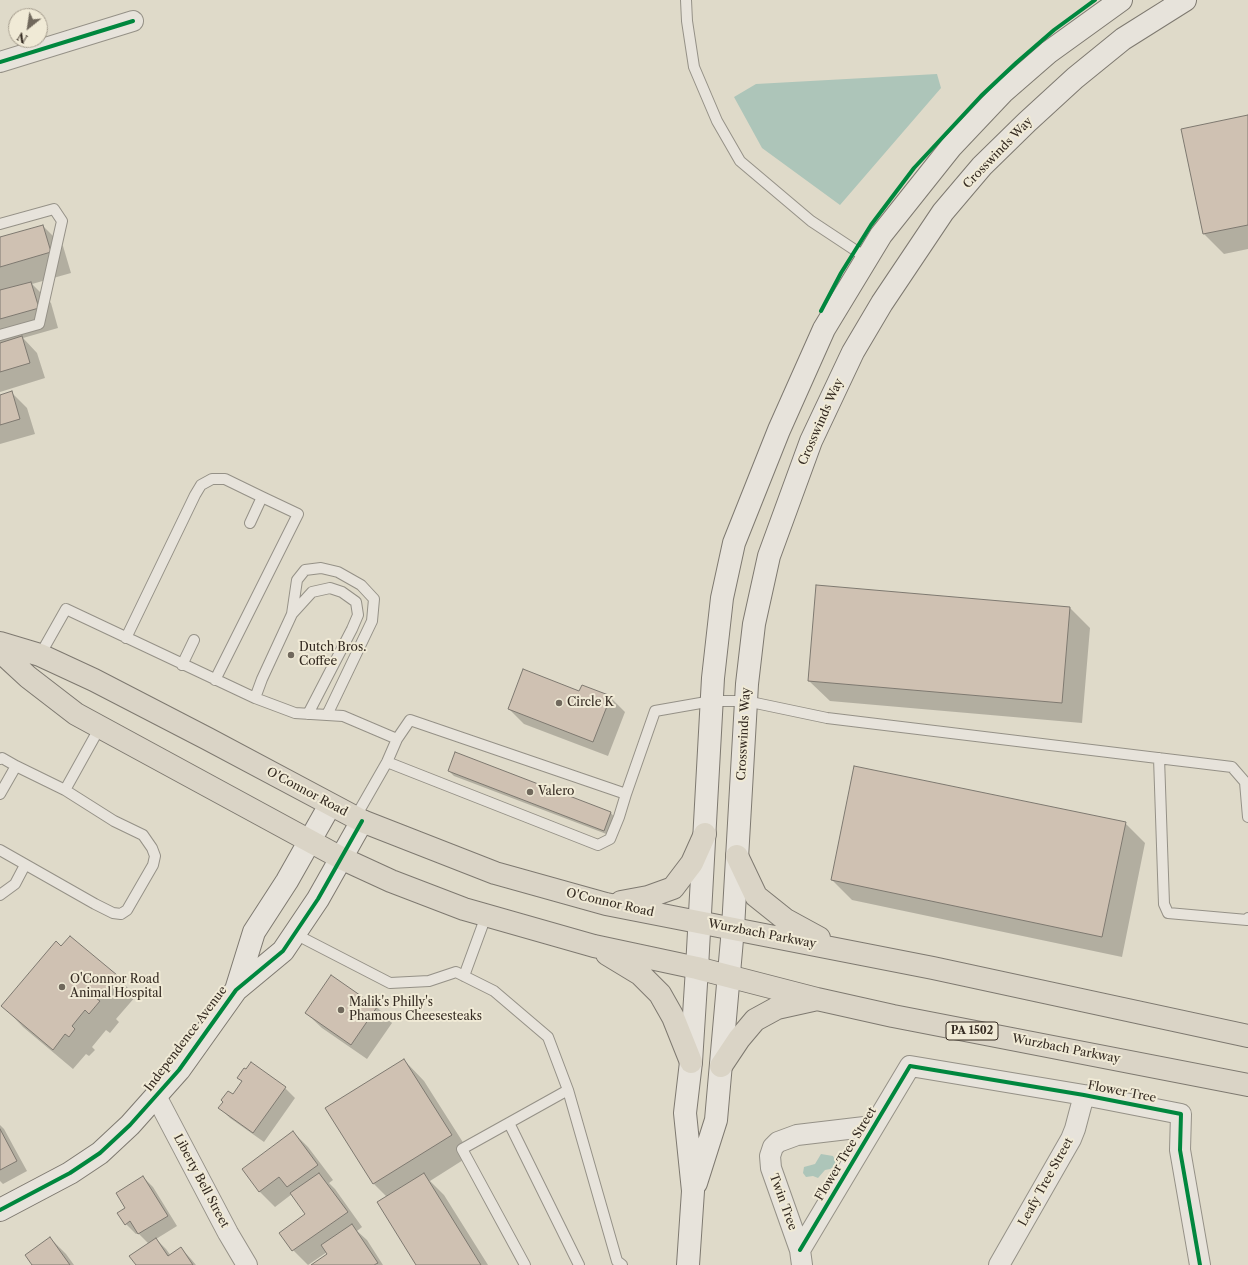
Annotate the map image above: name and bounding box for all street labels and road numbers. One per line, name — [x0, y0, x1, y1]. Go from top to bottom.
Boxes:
street label: Crosswinds Way — [960, 114, 1036, 192]
street label: Crosswinds Way — [795, 376, 847, 468]
street label: Crosswinds Way — [734, 687, 754, 781]
street label: O'Connor Road — [264, 765, 350, 819]
street label: O'Connor Road — [565, 886, 655, 920]
street label: Wurzbach Parkway — [707, 916, 817, 952]
street label: Independence Avenue — [142, 984, 230, 1094]
road number: PA 1502 — [946, 1022, 998, 1040]
street label: Wurzbach Parkway — [1011, 1031, 1121, 1067]
street label: Flower Tree — [1087, 1078, 1157, 1106]
street label: Flower Tree Street — [812, 1105, 880, 1203]
street label: Liberty Bell Street — [170, 1132, 232, 1230]
street label: Leafy Tree Street — [1016, 1135, 1076, 1229]
street label: Twin Tree — [766, 1172, 800, 1232]

